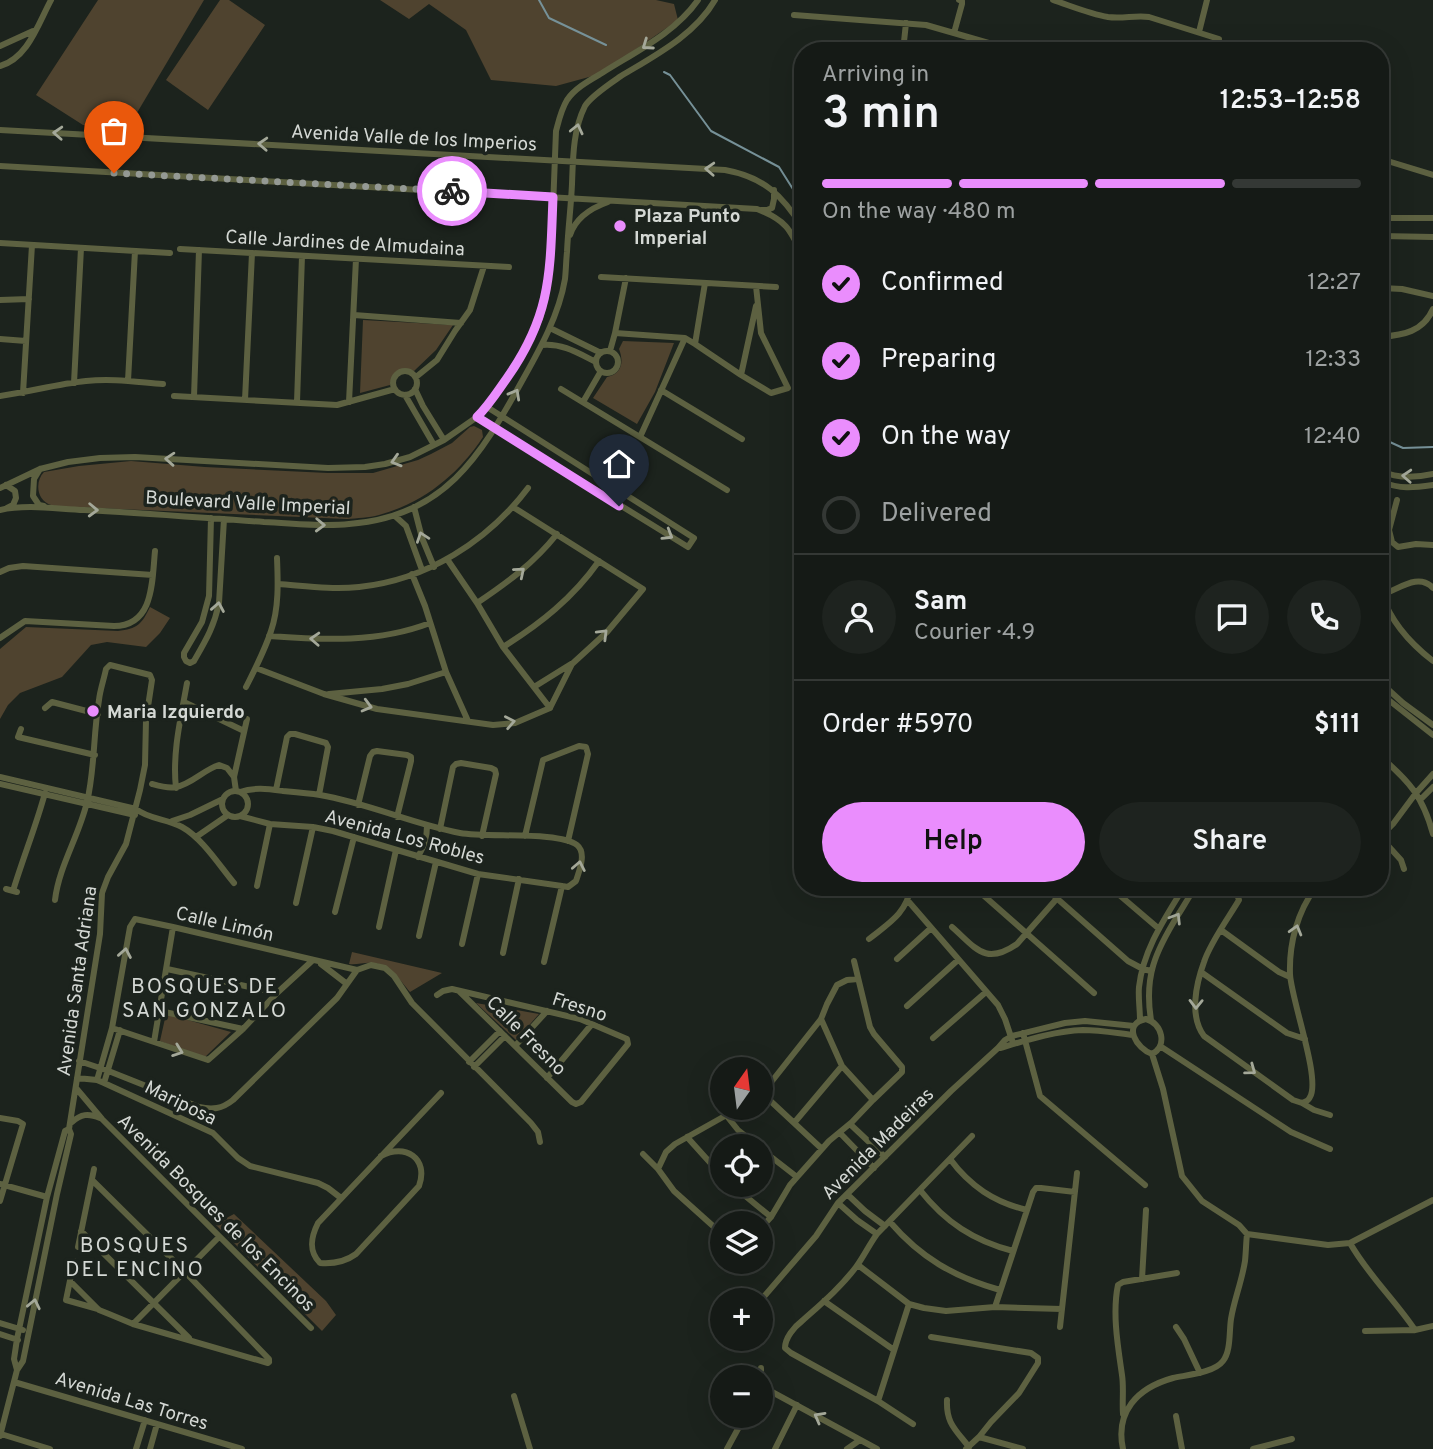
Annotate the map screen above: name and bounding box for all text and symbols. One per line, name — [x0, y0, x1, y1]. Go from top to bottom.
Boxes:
one-way arrow — [642, 37, 655, 49]
text: Arriving in — [822, 61, 929, 90]
text: 12:53–12:58 — [1220, 85, 1361, 118]
text: 3 min — [822, 86, 940, 145]
pin — [84, 101, 144, 173]
icon: bag — [95, 112, 133, 150]
street label: Avenida Valle de los Imperios — [290, 121, 538, 157]
one-way arrow — [569, 124, 584, 136]
one-way arrow — [52, 125, 63, 140]
one-way arrow — [257, 137, 268, 152]
courier — [417, 156, 487, 226]
one-way arrow — [704, 162, 715, 177]
icon: bike — [433, 172, 471, 210]
text: On the way · 480 m — [822, 198, 1016, 227]
place label: Plaza Punto Imperial — [634, 205, 740, 251]
marker: Plaza Punto Imperial — [612, 218, 628, 234]
street label: Calle Jardines de Almudaina — [225, 226, 465, 262]
icon: check — [822, 265, 860, 303]
text: Confirmed — [881, 267, 1004, 300]
text: 12:27 — [1307, 269, 1361, 298]
icon: check — [822, 342, 860, 380]
text: Preparing — [881, 344, 996, 377]
text: 12:33 — [1305, 346, 1361, 375]
one-way arrow — [507, 389, 520, 401]
icon: check — [822, 419, 860, 457]
text: On the way — [881, 421, 1011, 454]
text: 12:40 — [1304, 423, 1361, 452]
pin — [589, 434, 649, 506]
icon: home — [600, 445, 638, 483]
one-way arrow — [164, 452, 175, 467]
one-way arrow — [390, 452, 402, 467]
one-way arrow — [1401, 469, 1412, 484]
street label: Boulevard Valle Imperial — [145, 487, 351, 521]
text: Delivered — [881, 498, 992, 531]
one-way arrow — [87, 503, 98, 518]
one-way arrow — [314, 517, 325, 532]
one-way arrow — [660, 527, 673, 540]
one-way arrow — [416, 532, 430, 544]
one-way arrow — [512, 568, 525, 581]
button: person — [822, 580, 896, 654]
button: chat — [1195, 580, 1269, 654]
button: phone — [1287, 580, 1361, 654]
text: Sam — [914, 586, 967, 619]
one-way arrow — [210, 601, 225, 613]
text: Courier · 4.9 — [914, 619, 1035, 648]
one-way arrow — [595, 629, 608, 642]
one-way arrow — [310, 631, 321, 646]
one-way arrow — [360, 698, 372, 712]
place label: Maria Izquierdo — [107, 701, 245, 725]
marker: Maria Izquierdo — [85, 703, 101, 719]
text: Order #5970 — [822, 709, 974, 742]
text: $111 — [1314, 709, 1361, 742]
one-way arrow — [504, 716, 516, 731]
button: Help — [822, 802, 1085, 882]
button: Share — [1099, 802, 1361, 882]
street label: Avenida Los Robles — [322, 805, 487, 871]
one-way arrow — [571, 860, 586, 872]
street label: Avenida Santa Adriana — [53, 885, 103, 1078]
street label: Calle Limón — [173, 902, 276, 948]
one-way arrow — [1167, 913, 1180, 926]
one-way arrow — [1288, 924, 1302, 936]
one-way arrow — [117, 947, 132, 959]
district label: BOSQUES DE SAN GONZALO — [122, 974, 288, 1025]
street label: Fresno — [549, 988, 610, 1028]
street label: Calle Fresno — [480, 991, 571, 1082]
one-way arrow — [1189, 999, 1204, 1010]
one-way arrow — [172, 1043, 184, 1057]
north arrow — [710, 1057, 774, 1120]
map controls — [710, 1057, 773, 1428]
one-way arrow — [1243, 1062, 1256, 1074]
street label: Mariposa — [140, 1076, 220, 1132]
street label: Avenida Madeiras — [817, 1083, 940, 1206]
street label: Avenida Bosques de los Encinos — [112, 1109, 320, 1317]
button: locate — [710, 1134, 773, 1197]
button: layers — [710, 1211, 773, 1274]
district label: BOSQUES DEL ENCINO — [65, 1233, 205, 1284]
button: + — [710, 1288, 773, 1351]
one-way arrow — [26, 1298, 41, 1310]
button: − — [710, 1365, 773, 1428]
street label: Avenida Las Torres — [52, 1367, 211, 1437]
one-way arrow — [814, 1412, 826, 1425]

